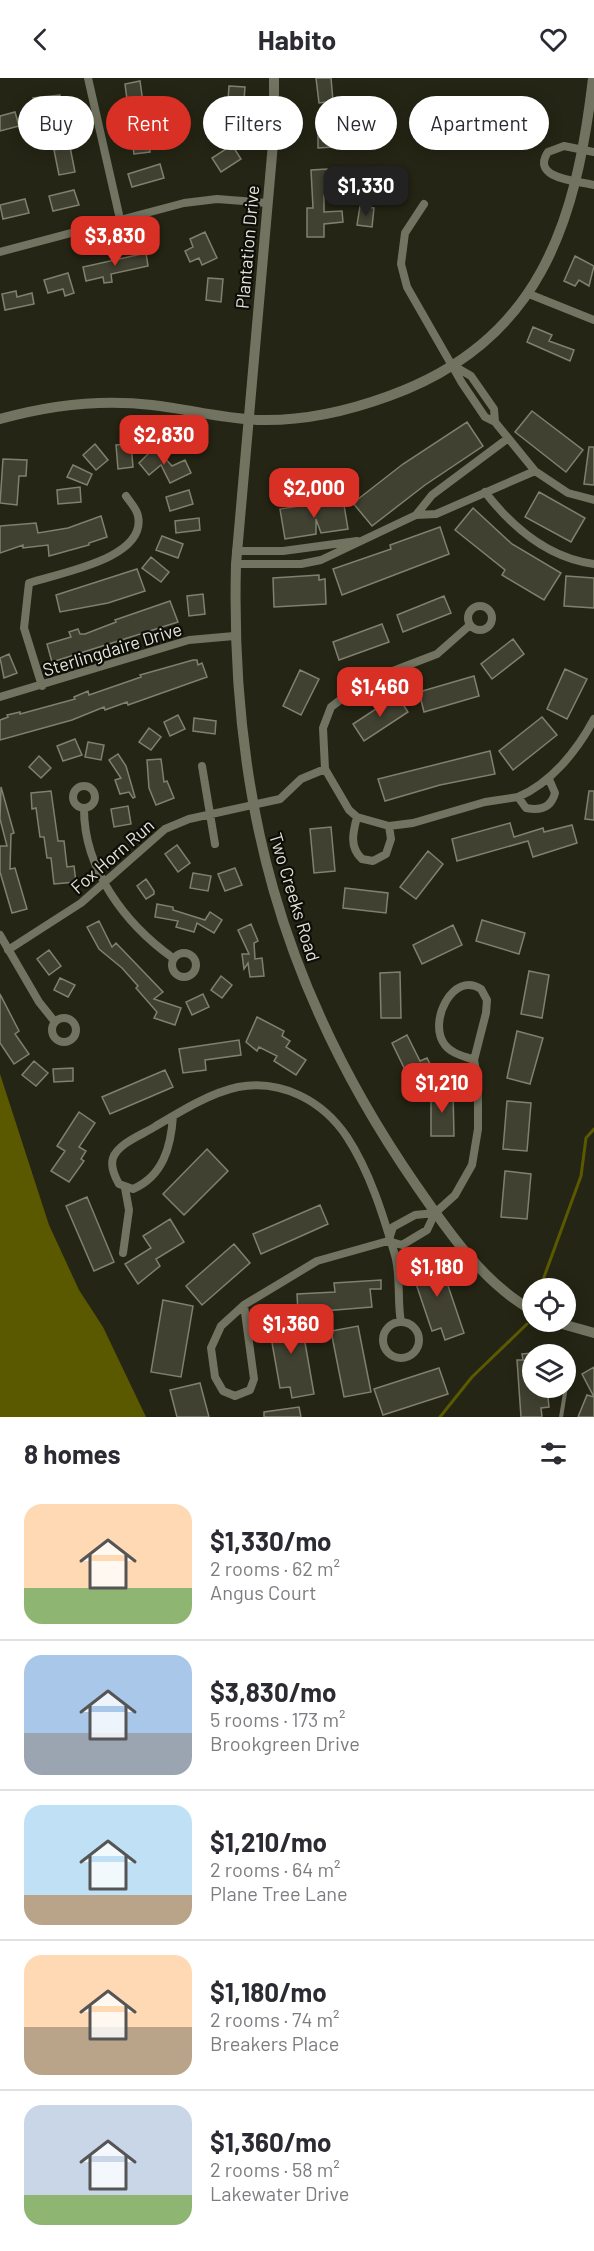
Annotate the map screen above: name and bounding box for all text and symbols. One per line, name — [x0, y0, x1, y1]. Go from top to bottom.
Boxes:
icon: back — [24, 23, 57, 56]
text: Habito — [258, 23, 336, 55]
icon: heart — [537, 23, 570, 56]
chip: Buy — [18, 96, 94, 150]
chip: Rent — [106, 96, 191, 150]
chip: Filters — [203, 96, 303, 150]
chip: New — [315, 96, 397, 150]
chip: Apartment — [409, 96, 549, 150]
pin: $1,330 — [317, 166, 415, 217]
text: $1,330 — [338, 173, 394, 197]
street label: Plantation Drive — [231, 184, 263, 310]
pin: $3,830 — [66, 216, 164, 267]
text: $3,830 — [85, 223, 145, 247]
pin: $2,830 — [115, 415, 213, 466]
text: $2,830 — [134, 422, 194, 446]
pin: $2,000 — [265, 468, 363, 519]
text: $2,000 — [283, 475, 345, 499]
street label: Sterlingdaire Drive — [40, 617, 184, 681]
pin: $1,460 — [331, 667, 429, 718]
text: $1,460 — [351, 674, 409, 698]
street label: Fox Horn Run — [66, 814, 158, 898]
street label: Two Creeks Road — [265, 830, 325, 964]
pin: $1,210 — [393, 1063, 491, 1114]
text: $1,210 — [415, 1070, 469, 1094]
pin: $1,180 — [388, 1247, 486, 1298]
text: $1,180 — [410, 1254, 464, 1278]
map controls — [522, 1278, 576, 1398]
button: locate — [522, 1278, 576, 1332]
pin: $1,360 — [242, 1304, 340, 1355]
text: $1,360 — [263, 1311, 319, 1335]
button: layers — [522, 1344, 576, 1398]
icon: filters — [537, 1437, 570, 1470]
text: 8 homes — [24, 1438, 121, 1469]
text: $1,330/mo — [210, 1525, 332, 1556]
icon: home — [72, 1528, 144, 1600]
text: 2 rooms · 62 m² — [210, 1556, 340, 1580]
text: Angus Court — [210, 1580, 317, 1604]
text: $3,830/mo — [210, 1676, 336, 1707]
icon: home — [72, 1679, 144, 1751]
text: 5 rooms · 173 m² — [210, 1707, 345, 1731]
text: Brookgreen Drive — [210, 1731, 360, 1755]
text: $1,210/mo — [210, 1826, 327, 1857]
icon: home — [72, 1829, 144, 1901]
text: 2 rooms · 64 m² — [210, 1857, 340, 1881]
text: Plane Tree Lane — [210, 1881, 348, 1905]
text: $1,180/mo — [210, 1976, 327, 2007]
icon: home — [72, 1979, 144, 2051]
text: 2 rooms · 74 m² — [210, 2007, 340, 2031]
text: Breakers Place — [210, 2031, 339, 2055]
text: $1,360/mo — [210, 2126, 331, 2157]
icon: home — [72, 2129, 144, 2201]
text: 2 rooms · 58 m² — [210, 2157, 340, 2181]
text: Lakewater Drive — [210, 2181, 349, 2205]

